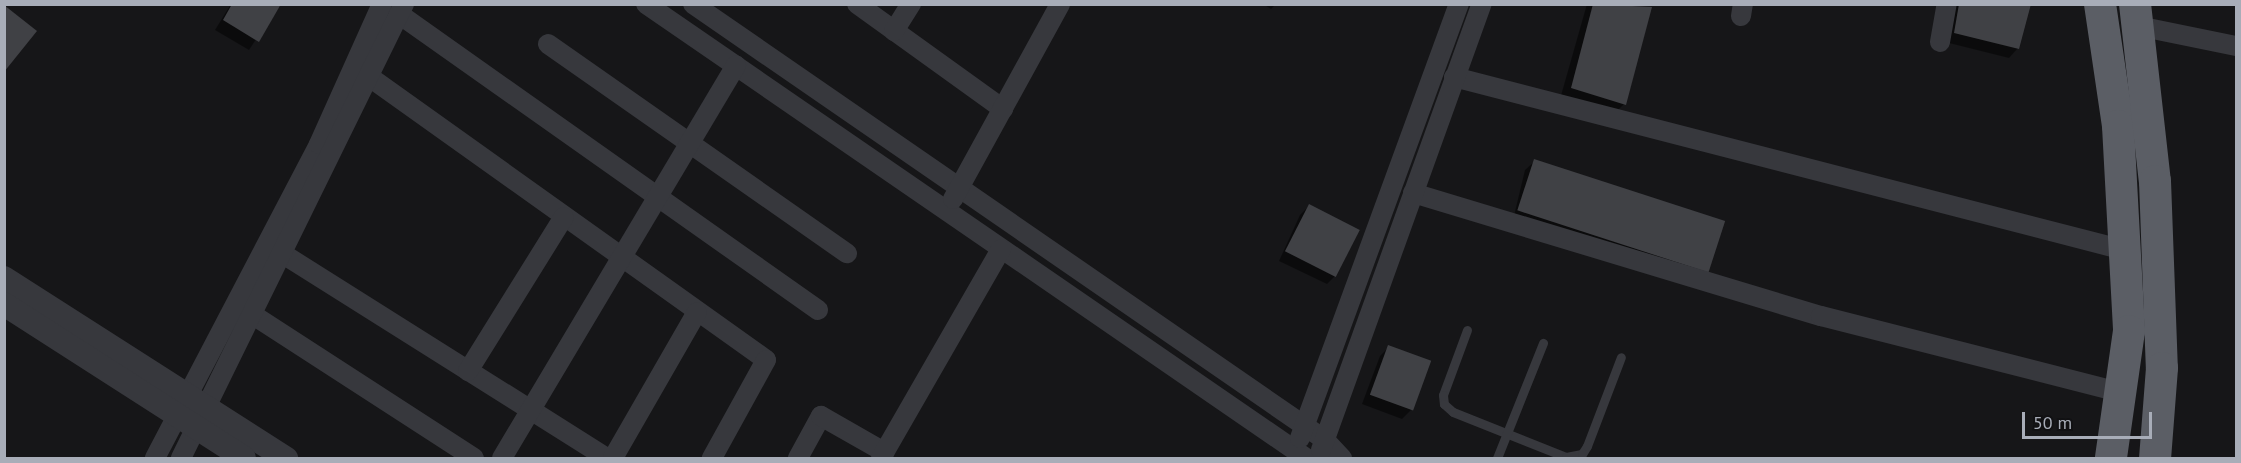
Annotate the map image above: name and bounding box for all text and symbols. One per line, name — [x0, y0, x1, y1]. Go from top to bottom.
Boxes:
scale bar — [2025, 400, 2156, 438]
text: 50 m — [2033, 411, 2072, 434]

